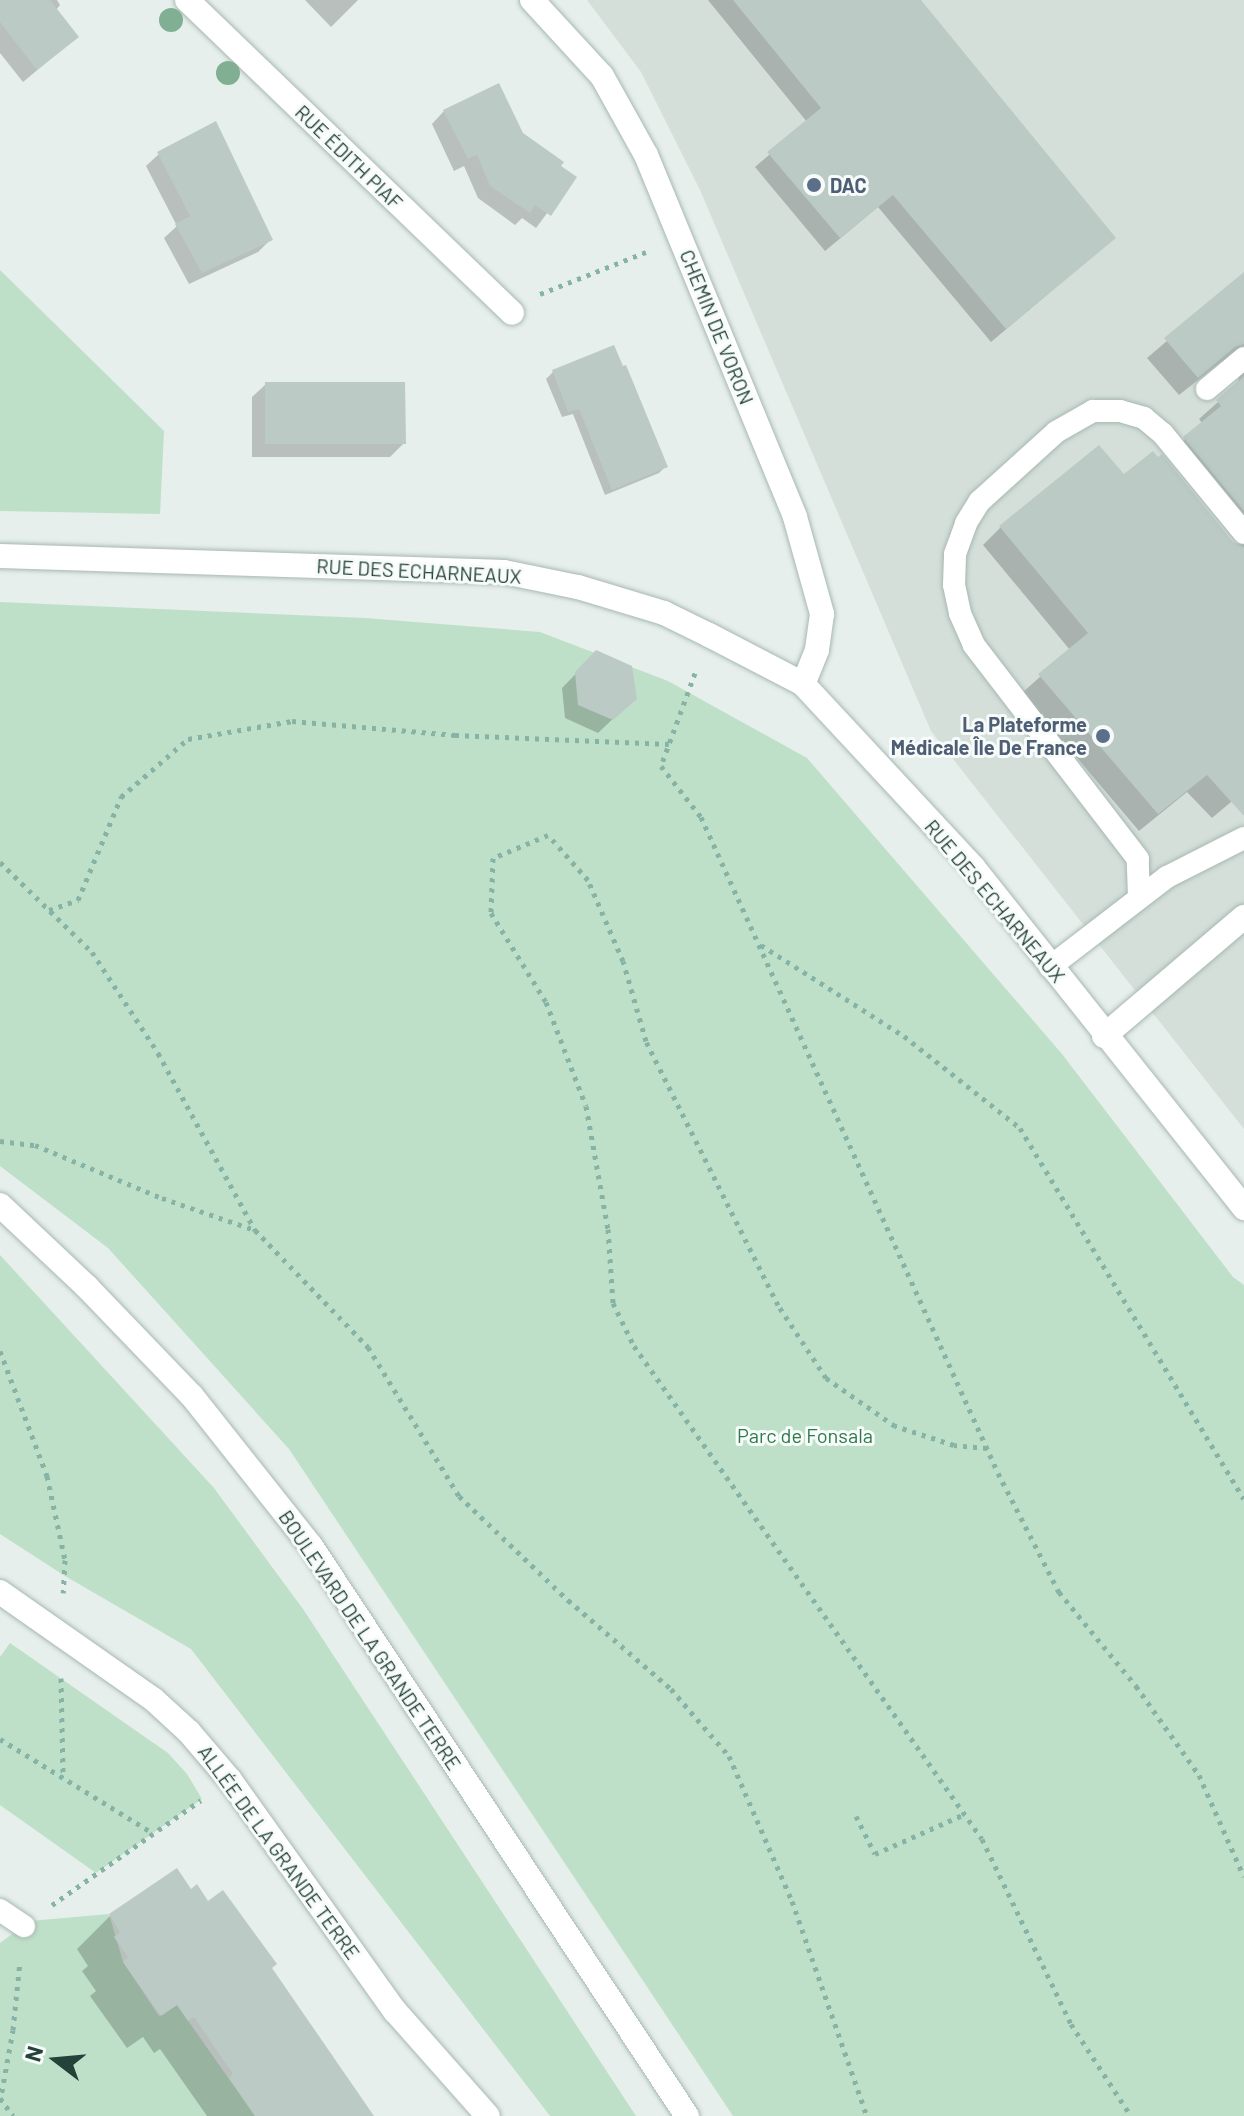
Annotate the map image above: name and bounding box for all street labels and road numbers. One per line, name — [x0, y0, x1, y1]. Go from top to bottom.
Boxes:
street label: RUE ÉDITH PIAF — [290, 100, 408, 214]
street label: CHEMIN DE VORON — [675, 246, 759, 408]
street label: RUE DES ECHARNEAUX — [316, 554, 522, 588]
street label: RUE DES ECHARNEAUX — [920, 815, 1070, 987]
street label: BOULEVARD DE LA GRANDE TERRE — [274, 1506, 466, 1774]
street label: ALLÉE DE LA GRANDE TERRE — [193, 1740, 365, 1964]

